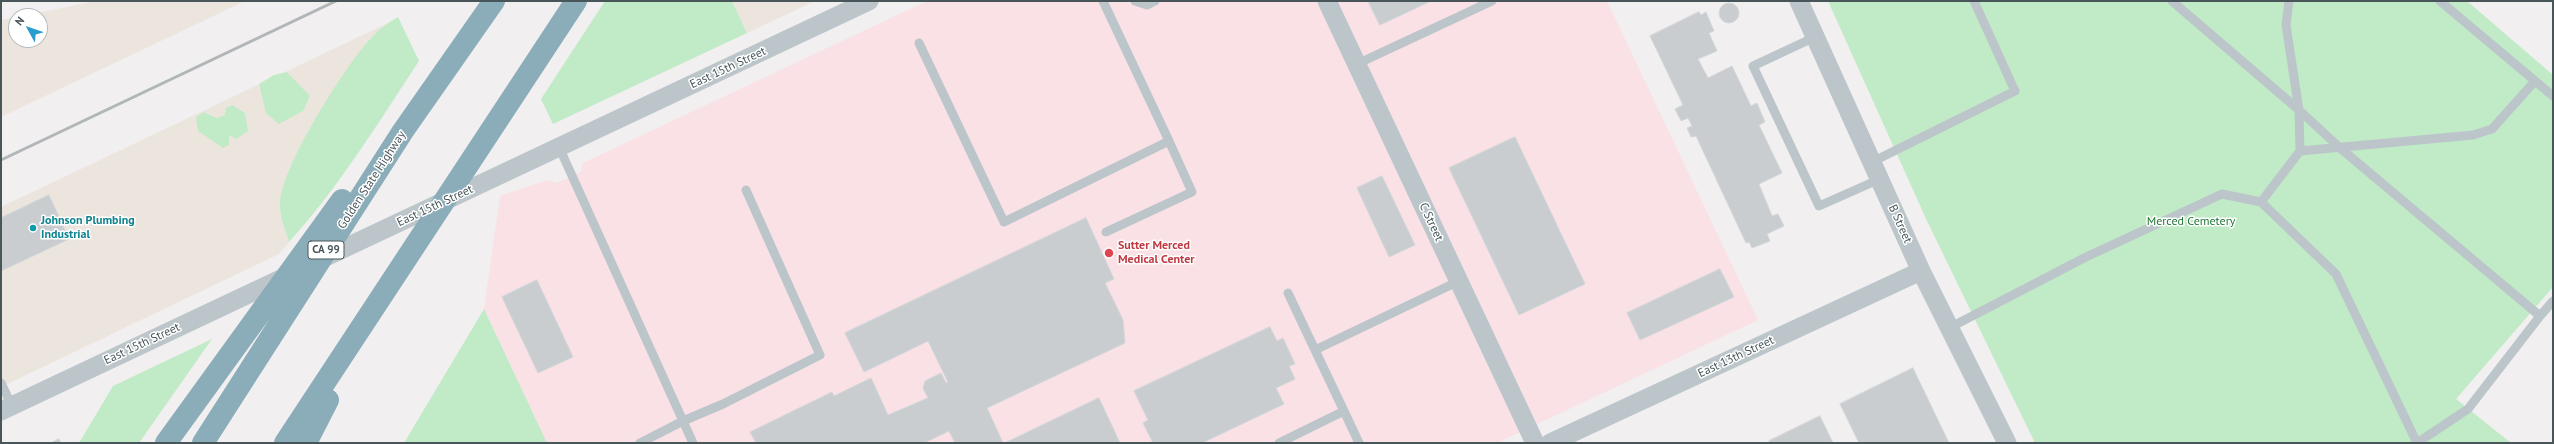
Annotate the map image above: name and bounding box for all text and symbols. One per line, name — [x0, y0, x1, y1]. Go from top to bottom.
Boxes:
north arrow — [8, 8, 48, 48]
text: N — [12, 14, 27, 28]
street label: East 15th Street — [688, 44, 768, 92]
street label: Golden State Highway — [335, 128, 409, 232]
street label: East 15th Street — [395, 182, 475, 230]
street label: C Street — [1416, 201, 1446, 243]
street label: B Street — [1885, 202, 1915, 246]
place label: Johnson Plumbing Industrial — [41, 214, 135, 242]
park label: Merced Cemetery — [2147, 215, 2235, 229]
marker: Johnson Plumbing Industrial — [28, 223, 38, 233]
place label: Sutter Merced Medical Center — [1118, 239, 1194, 267]
road number: CA 99 — [308, 241, 344, 259]
marker: Sutter Merced Medical Center — [1103, 247, 1115, 259]
street label: East 15th Street — [102, 320, 182, 368]
street label: East 13th Street — [1696, 333, 1776, 381]

